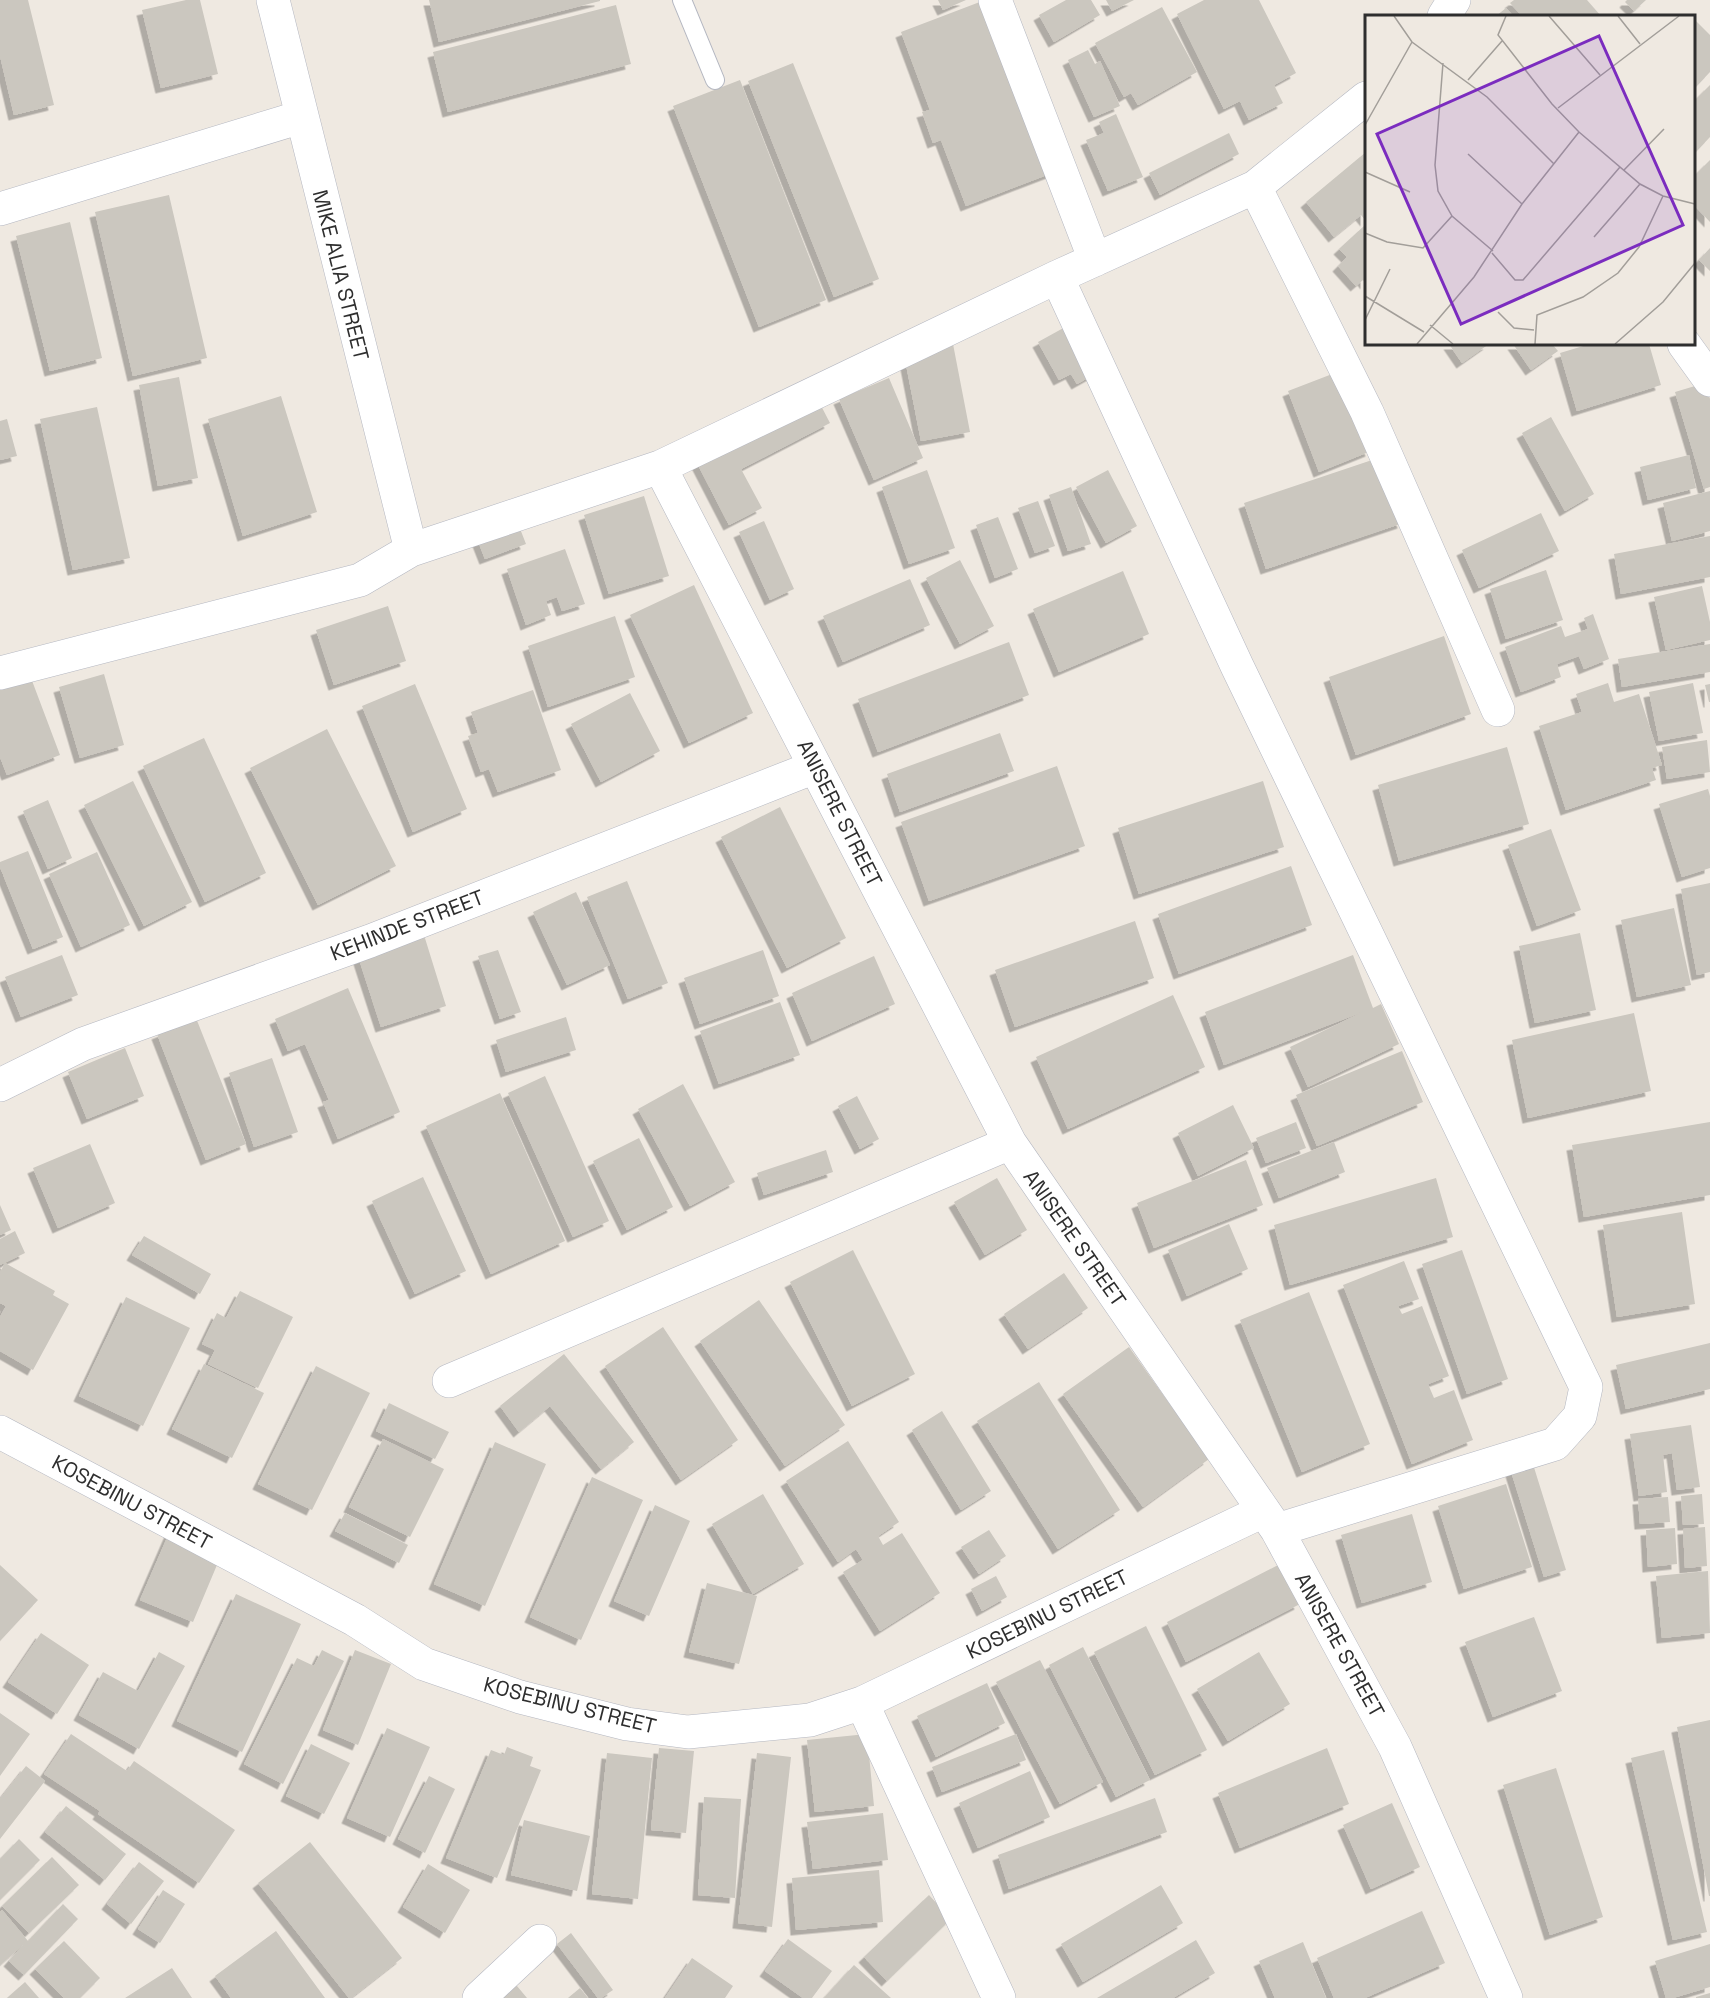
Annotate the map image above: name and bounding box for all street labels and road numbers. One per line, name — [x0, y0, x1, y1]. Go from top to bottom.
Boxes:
street label: MIKE ALIA STREET — [307, 187, 375, 363]
street label: ANISERE STREET — [791, 735, 889, 891]
street label: KEHINDE STREET — [326, 883, 488, 967]
street label: ANISERE STREET — [1018, 1164, 1132, 1312]
street label: KOSEBINU STREET — [47, 1449, 217, 1555]
street label: KOSEBINU STREET — [961, 1563, 1133, 1665]
street label: ANISERE STREET — [1289, 1568, 1391, 1722]
street label: KOSEBINU STREET — [481, 1670, 659, 1740]

